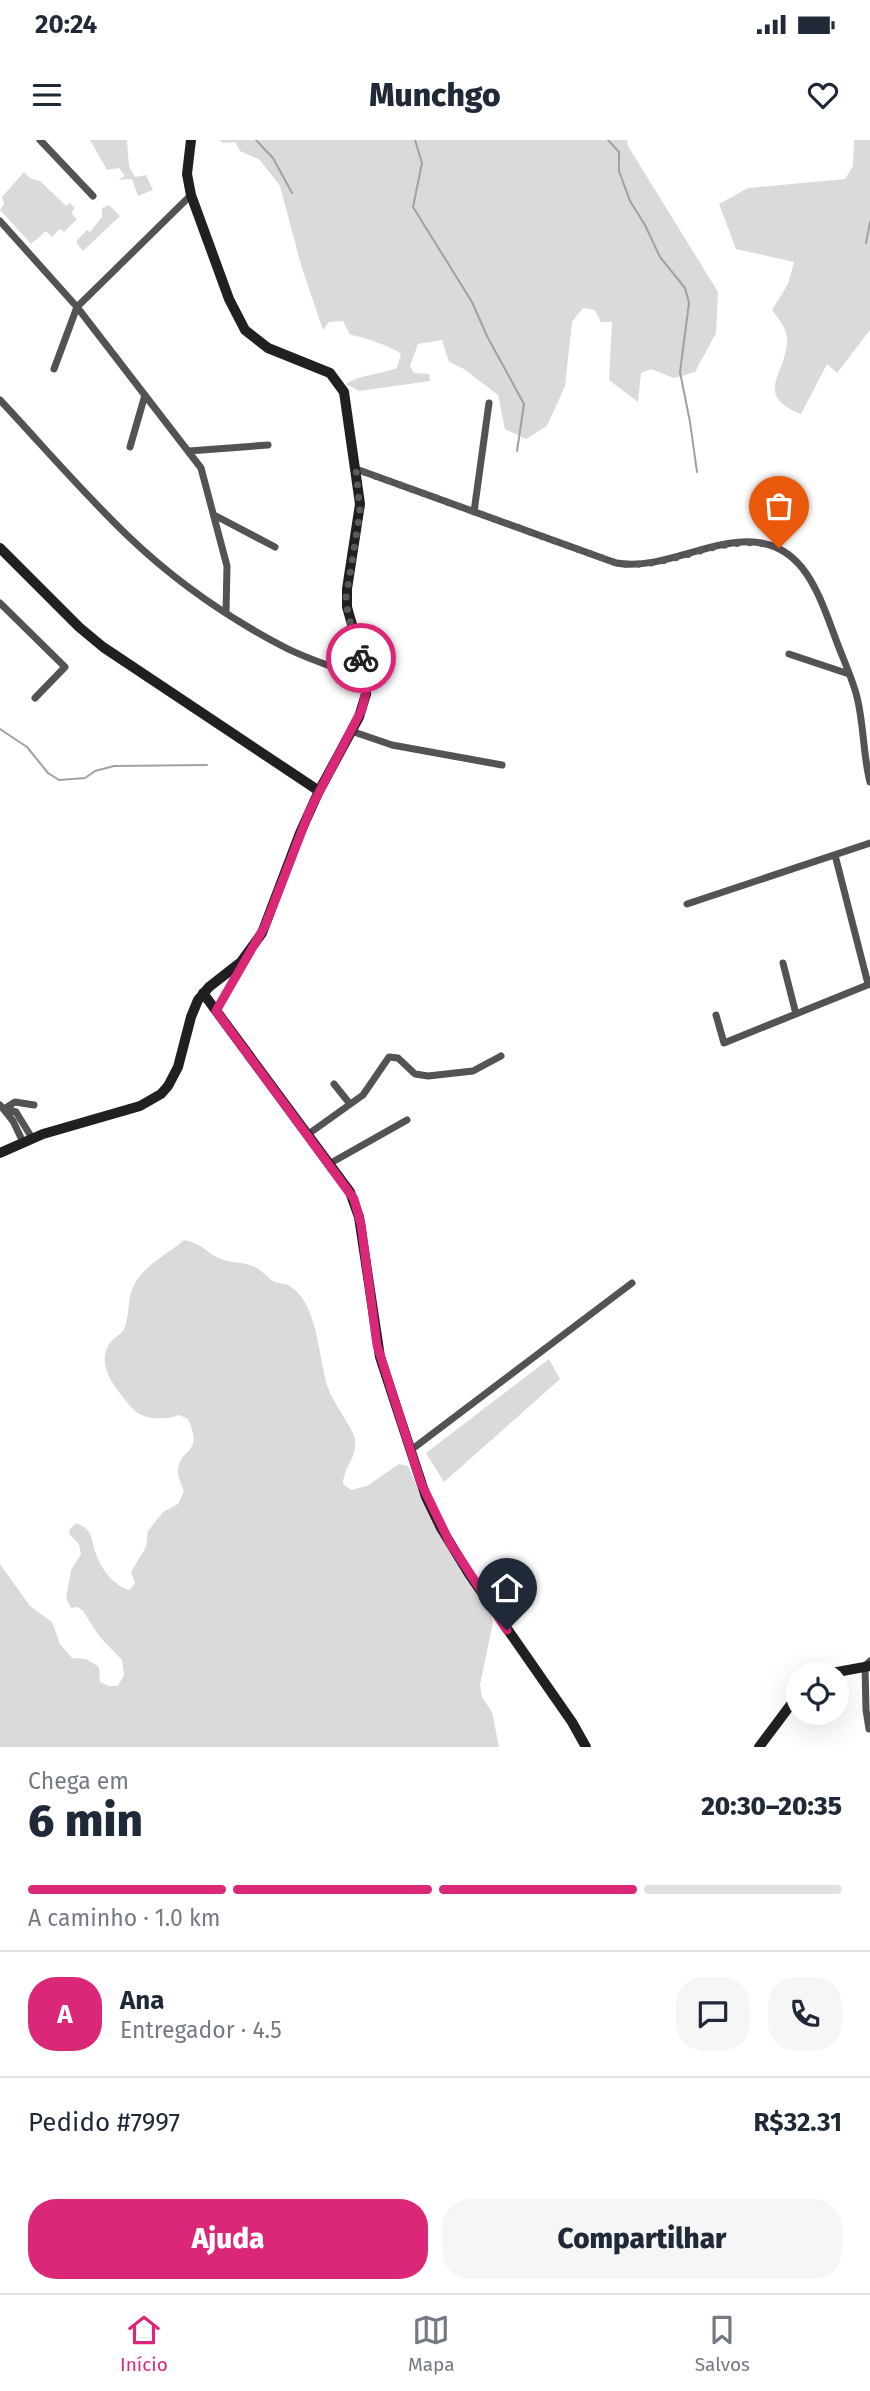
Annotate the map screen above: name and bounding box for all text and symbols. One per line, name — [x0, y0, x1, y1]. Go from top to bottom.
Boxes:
text: 20:24 — [35, 9, 97, 40]
icon: menu — [28, 76, 66, 114]
text: Munchgo — [369, 76, 501, 114]
icon: heart — [804, 76, 842, 114]
pin — [749, 476, 809, 548]
icon: bag — [760, 487, 798, 525]
courier — [326, 623, 396, 693]
icon: bike — [342, 639, 380, 677]
pin — [477, 1558, 537, 1630]
icon: home — [488, 1569, 526, 1607]
map controls — [786, 1662, 849, 1725]
button: locate — [786, 1662, 849, 1725]
text: Chega em — [28, 1767, 129, 1795]
text: 20:30–20:35 — [701, 1791, 842, 1822]
text: 6 min — [28, 1793, 143, 1848]
text: A caminho · 1.0 km — [28, 1904, 220, 1932]
button: chat — [676, 1977, 750, 2051]
button: phone — [768, 1977, 842, 2051]
text: Ana — [120, 1985, 165, 2016]
text: A — [57, 1999, 73, 2030]
text: Entregador · 4.5 — [120, 2016, 282, 2044]
text: Pedido #7997 — [28, 2107, 180, 2138]
text: R$32.31 — [754, 2107, 842, 2138]
button: Ajuda — [28, 2199, 428, 2279]
button: Compartilhar — [442, 2199, 842, 2279]
tab: Início — [120, 2311, 168, 2376]
tab: Mapa — [408, 2311, 455, 2376]
tab: Salvos — [695, 2311, 750, 2376]

